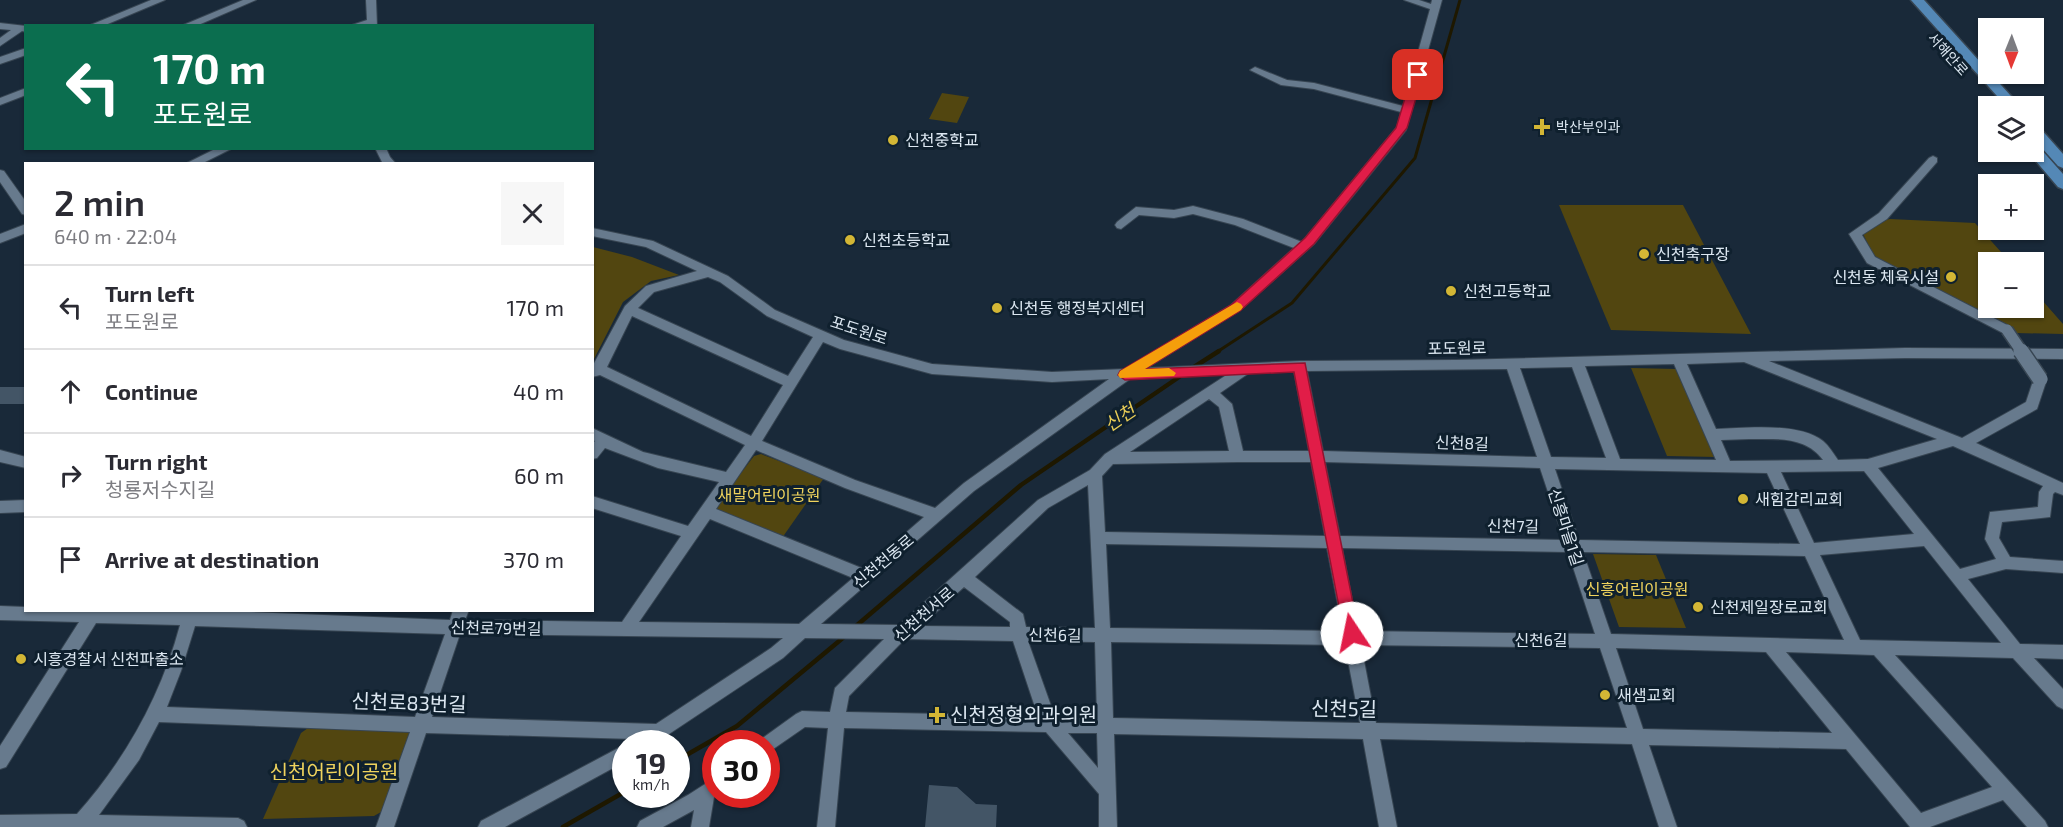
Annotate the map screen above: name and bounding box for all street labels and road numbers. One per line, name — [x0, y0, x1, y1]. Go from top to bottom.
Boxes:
street label: 서해안로 — [1925, 29, 1972, 79]
street label: 포도원로 — [828, 311, 890, 348]
street label: 포도원로 — [1427, 337, 1487, 358]
street label: 신천8길 — [1435, 432, 1489, 453]
street label: 신흥마을1길 — [1545, 486, 1588, 568]
street label: 신천7길 — [1487, 516, 1539, 535]
street label: 신천천동로 — [848, 530, 917, 592]
street label: 신천천서로 — [890, 582, 958, 645]
street label: 신천로79번길 — [450, 617, 542, 638]
street label: 신천6길 — [1028, 625, 1082, 644]
street label: 신천6길 — [1514, 630, 1568, 649]
street label: 신천로83번길 — [351, 688, 467, 716]
street label: 신천5길 — [1311, 695, 1377, 721]

